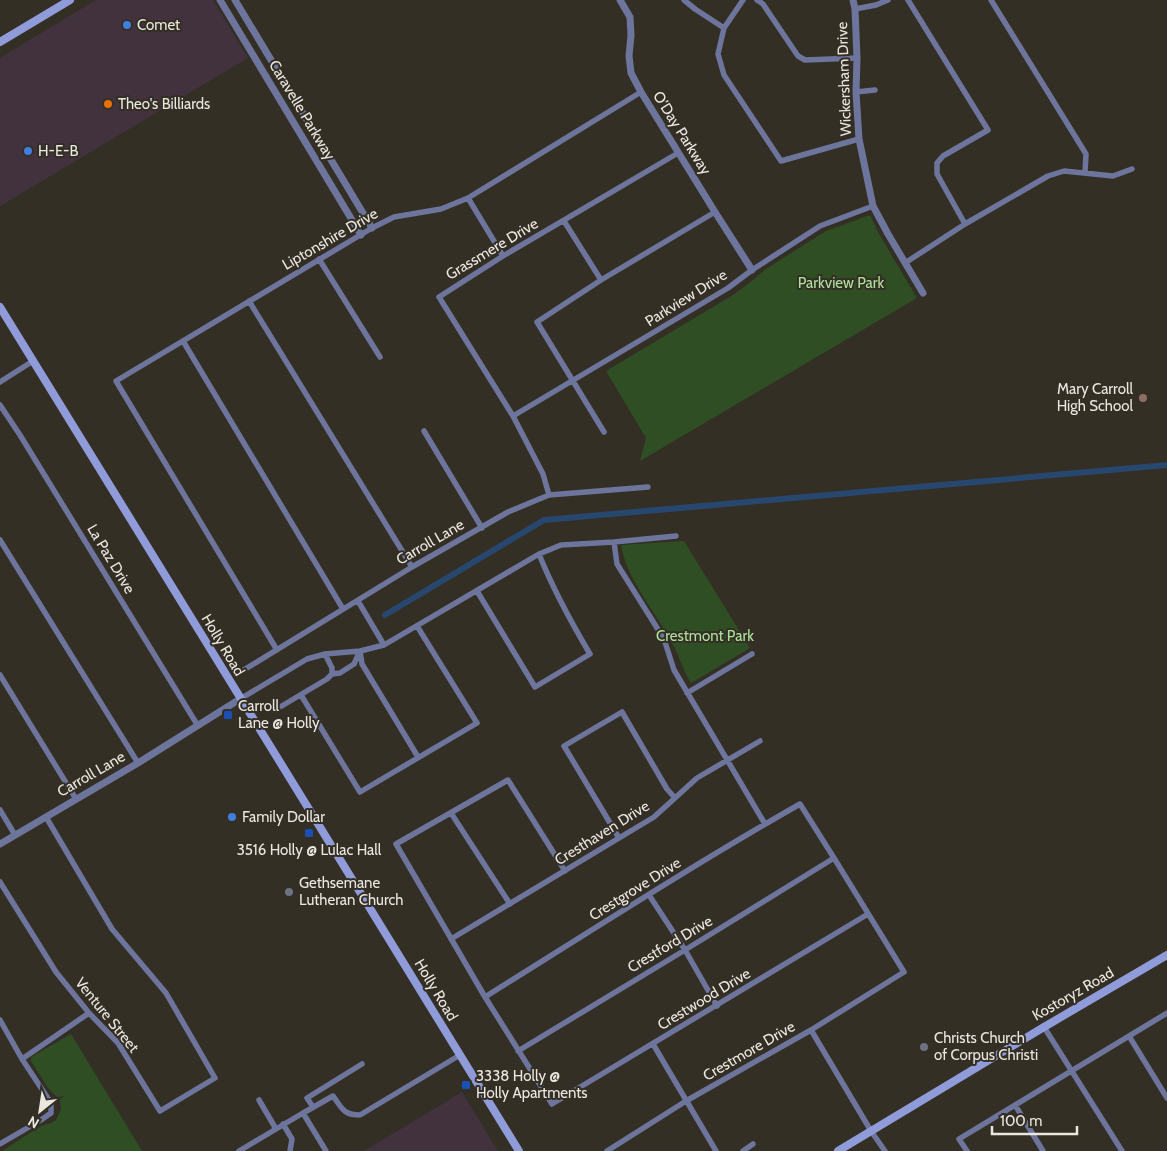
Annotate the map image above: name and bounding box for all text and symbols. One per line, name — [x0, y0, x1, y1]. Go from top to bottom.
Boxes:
place label: Comet — [137, 16, 180, 34]
marker: Comet — [121, 19, 133, 31]
street label: Wickersham Drive — [833, 21, 855, 137]
street label: Caravelle Parkway — [265, 57, 339, 164]
street label: O'Day Parkway — [649, 88, 715, 178]
place label: Theo's Billiards — [118, 95, 210, 113]
marker: Theo's Billiards — [102, 98, 114, 110]
place label: H-E-B — [38, 142, 78, 160]
marker: H-E-B — [22, 145, 34, 157]
street label: Liptonshire Drive — [279, 204, 381, 274]
street label: Grassmere Drive — [443, 214, 542, 284]
street label: Parkview Drive — [642, 266, 731, 330]
park label: Parkview Park — [798, 274, 885, 292]
place label: Mary Carroll High School — [1057, 380, 1133, 415]
marker: Mary Carroll High School — [1137, 392, 1149, 404]
street label: Carroll Lane — [393, 515, 467, 569]
street label: La Paz Drive — [83, 521, 139, 597]
street label: Holly Road — [197, 611, 249, 679]
park label: Crestmont Park — [656, 627, 754, 645]
place label: Carroll Lane @ Holly — [238, 697, 320, 732]
marker: Carroll Lane @ Holly — [222, 709, 234, 721]
street label: Carroll Lane — [54, 747, 128, 801]
street label: Cresthaven Drive — [551, 797, 653, 869]
place label: Family Dollar — [242, 808, 325, 826]
marker: Family Dollar — [226, 811, 238, 823]
marker: 3516 Holly @ Lulac Hall — [303, 827, 315, 839]
place label: 3516 Holly @ Lulac Hall — [237, 841, 382, 859]
street label: Crestgrove Drive — [586, 853, 684, 924]
place label: Gethsemane Lutheran Church — [299, 874, 403, 909]
marker: Gethsemane Lutheran Church — [283, 886, 295, 898]
street label: Crestford Drive — [624, 912, 716, 976]
street label: Holly Road — [410, 956, 462, 1024]
street label: Kostoryz Road — [1029, 963, 1117, 1025]
street label: Crestwood Drive — [654, 964, 754, 1034]
street label: Venture Street — [71, 974, 143, 1056]
street label: Crestmore Drive — [700, 1017, 798, 1085]
place label: Christs Church of Corpus Christi — [934, 1029, 1038, 1064]
marker: Christs Church of Corpus Christi — [918, 1041, 930, 1053]
place label: 3338 Holly @ Holly Apartments — [476, 1067, 588, 1102]
marker: 3338 Holly @ Holly Apartments — [460, 1079, 472, 1091]
north arrow — [15, 1086, 65, 1136]
scale bar — [992, 1104, 1077, 1136]
text: N — [25, 1112, 42, 1133]
text: 100 m — [1000, 1112, 1042, 1130]

